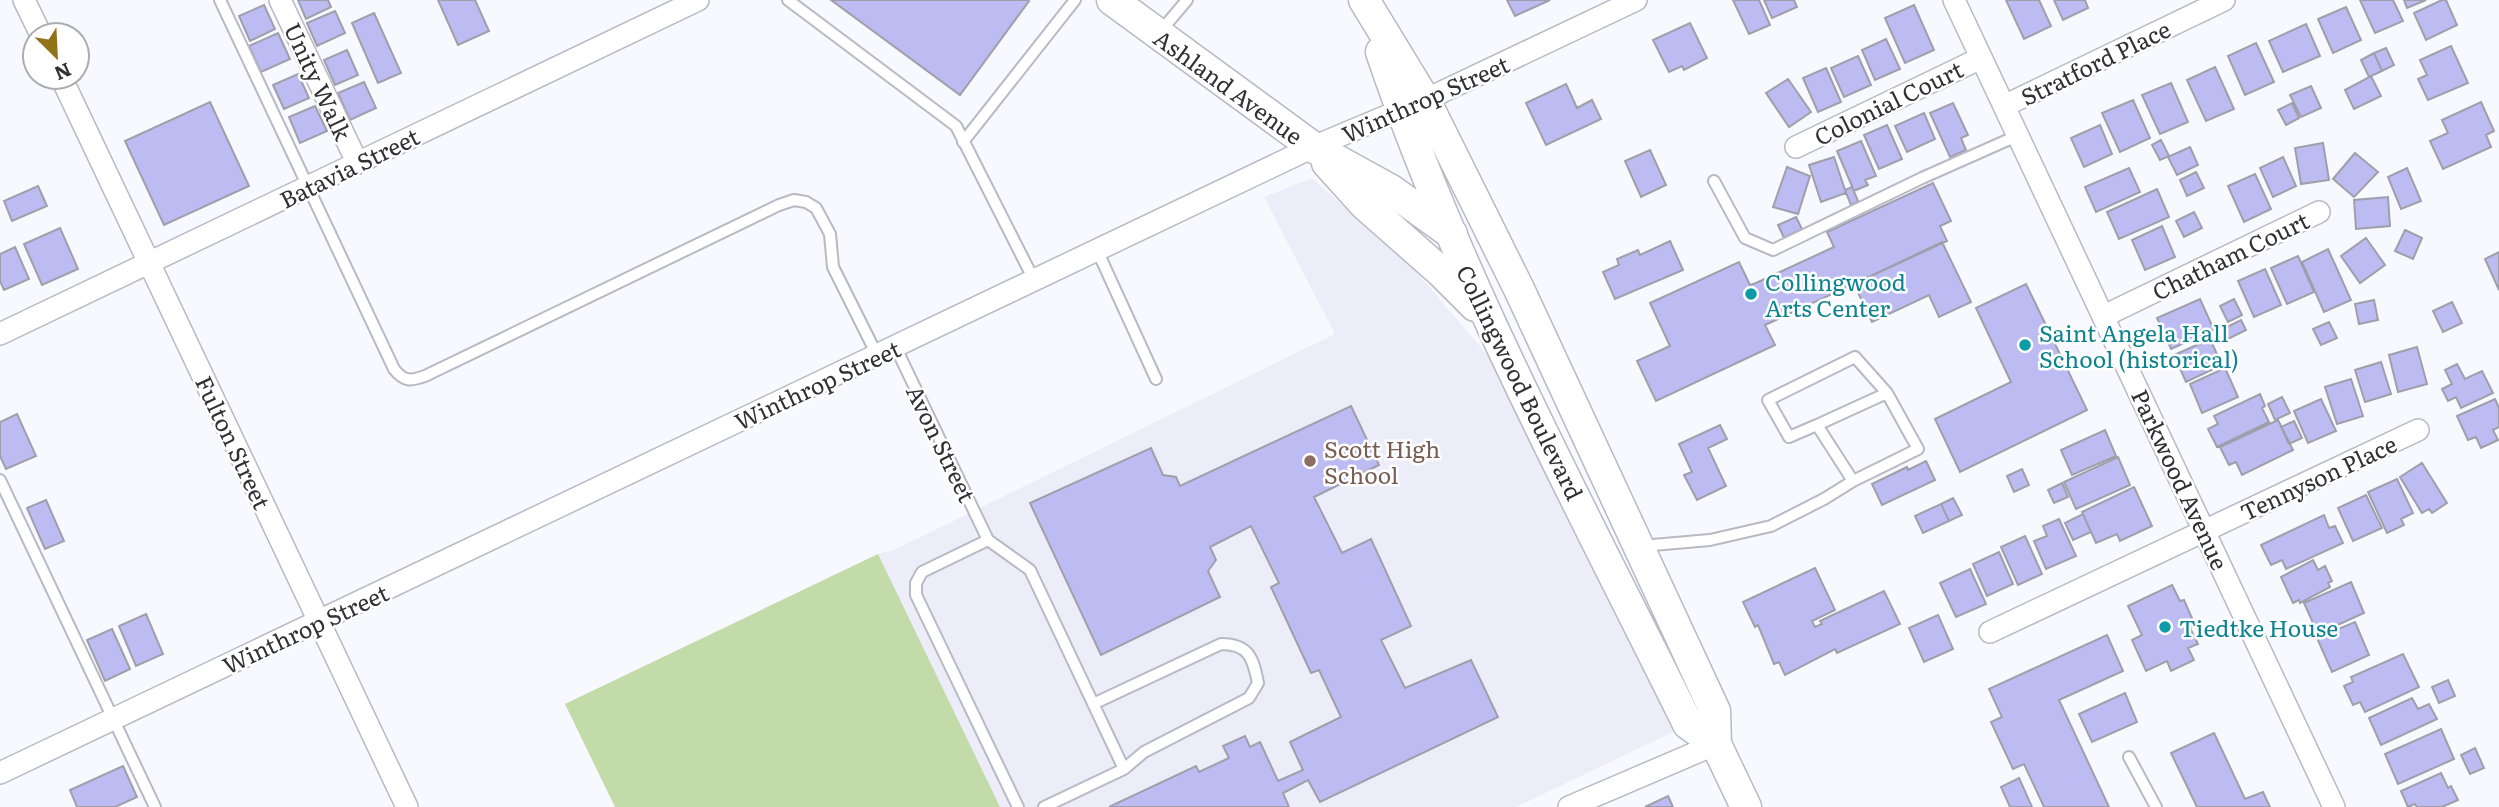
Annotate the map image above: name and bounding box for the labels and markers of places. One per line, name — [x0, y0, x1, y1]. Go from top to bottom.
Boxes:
place label: Collingwood Arts Center — [1765, 264, 1906, 324]
marker: Collingwood Arts Center — [1743, 286, 1759, 302]
place label: Saint Angela Hall School (historical) — [2039, 315, 2239, 375]
marker: Saint Angela Hall School (historical) — [2017, 337, 2033, 353]
place label: Scott High School — [1324, 431, 1440, 491]
marker: Scott High School — [1302, 453, 1318, 469]
place label: Tiedtke House — [2179, 610, 2338, 644]
marker: Tiedtke House — [2157, 619, 2173, 635]

